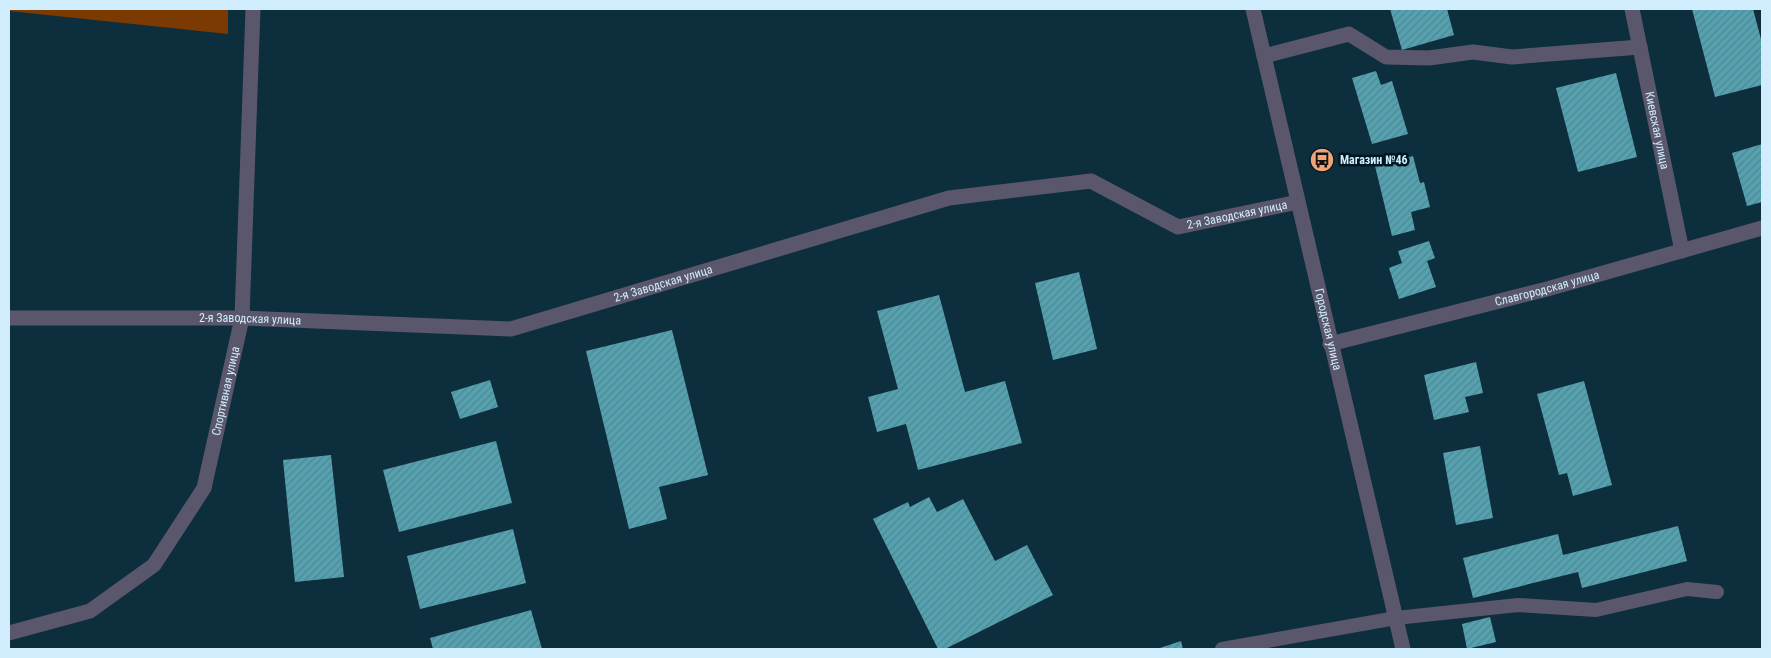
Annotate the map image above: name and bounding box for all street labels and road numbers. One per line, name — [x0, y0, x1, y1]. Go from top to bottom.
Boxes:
street label: Киевская улица — [1642, 90, 1672, 171]
street label: 2-я Заводская улица — [1185, 197, 1289, 232]
street label: 2-я Заводская улица — [612, 262, 714, 305]
street label: Славгородская улица — [1493, 267, 1601, 309]
street label: Городская улица — [1312, 287, 1344, 372]
street label: 2-я Заводская улица — [199, 311, 302, 327]
street label: Спортивная улица — [209, 345, 243, 437]

